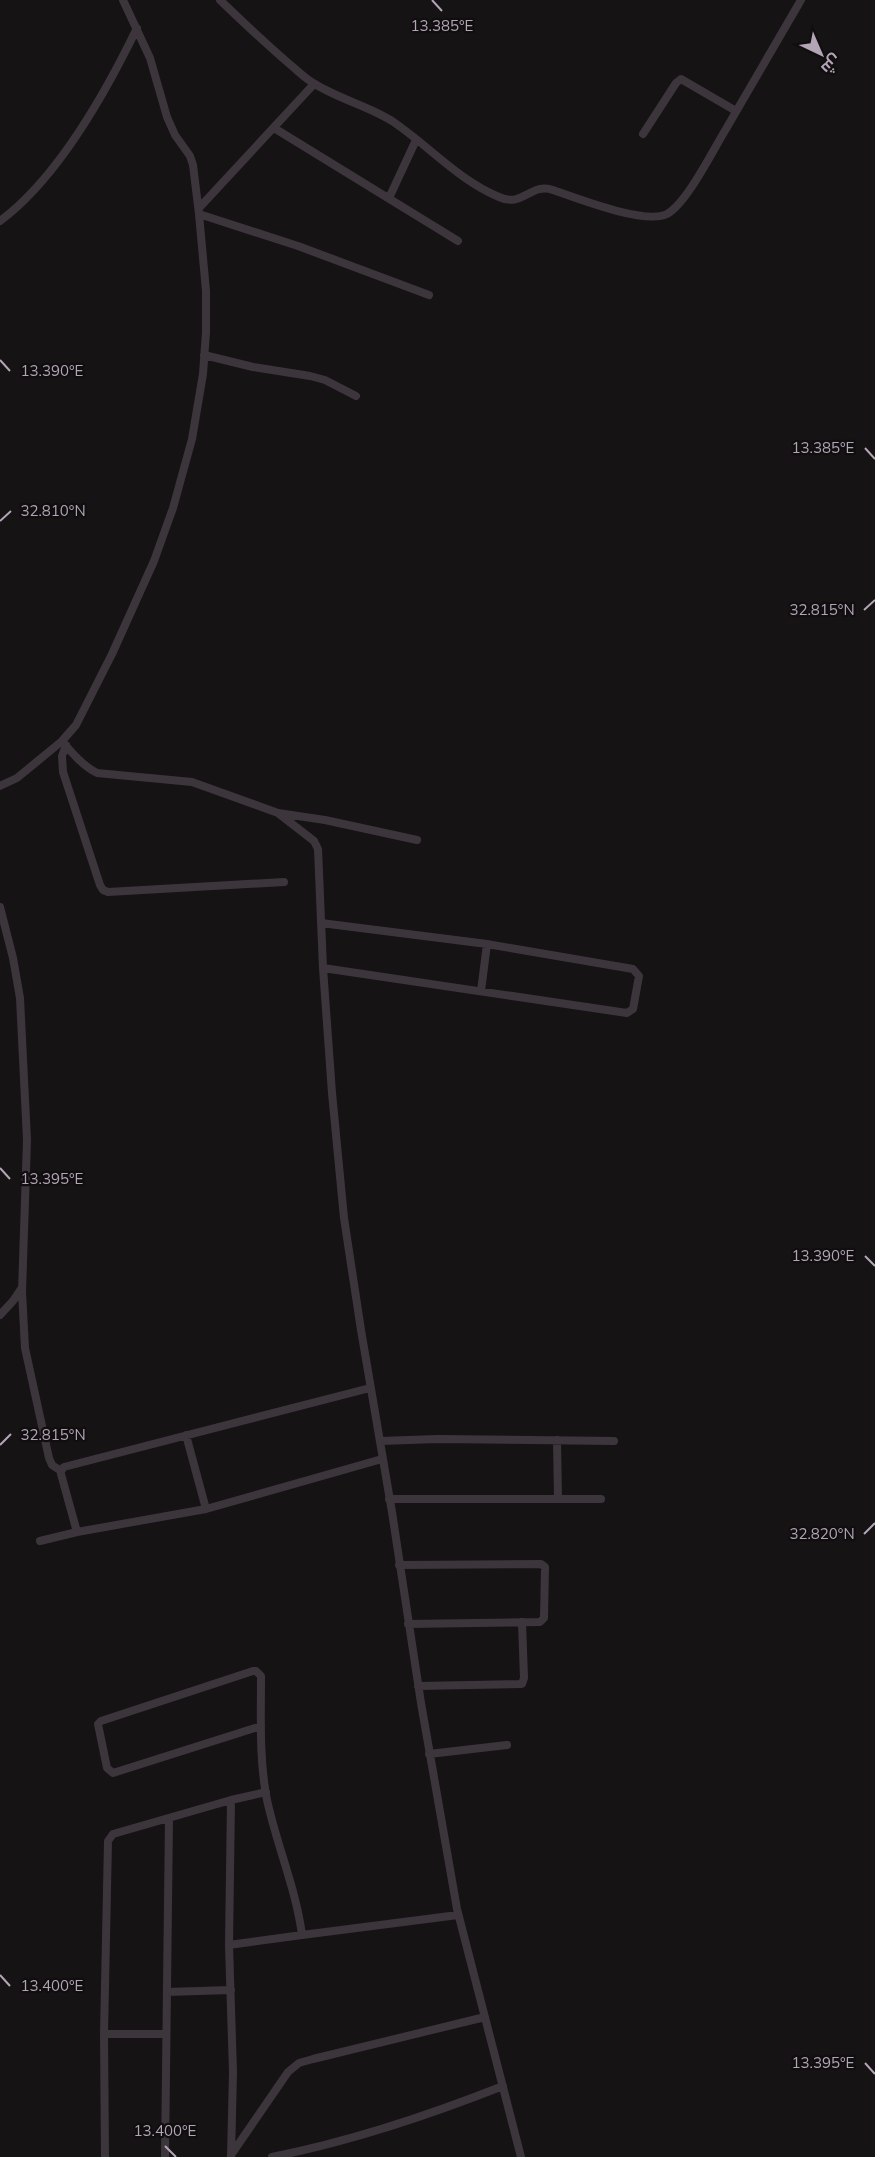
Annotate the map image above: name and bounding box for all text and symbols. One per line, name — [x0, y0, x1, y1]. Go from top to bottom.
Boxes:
text: 13.385°E — [411, 16, 474, 35]
north arrow — [791, 24, 851, 84]
text: ش — [817, 50, 846, 79]
text: 13.390°E — [21, 361, 84, 380]
text: 13.385°E — [792, 438, 855, 457]
text: 32.810°N — [20, 501, 86, 520]
text: 32.815°N — [789, 600, 855, 619]
text: 13.395°E — [21, 1169, 84, 1188]
text: 13.390°E — [792, 1246, 855, 1265]
text: 32.815°N — [20, 1425, 86, 1444]
text: 32.820°N — [789, 1524, 855, 1543]
text: 13.400°E — [21, 1976, 84, 1995]
text: 13.395°E — [792, 2053, 855, 2072]
text: 13.400°E — [134, 2121, 197, 2140]

